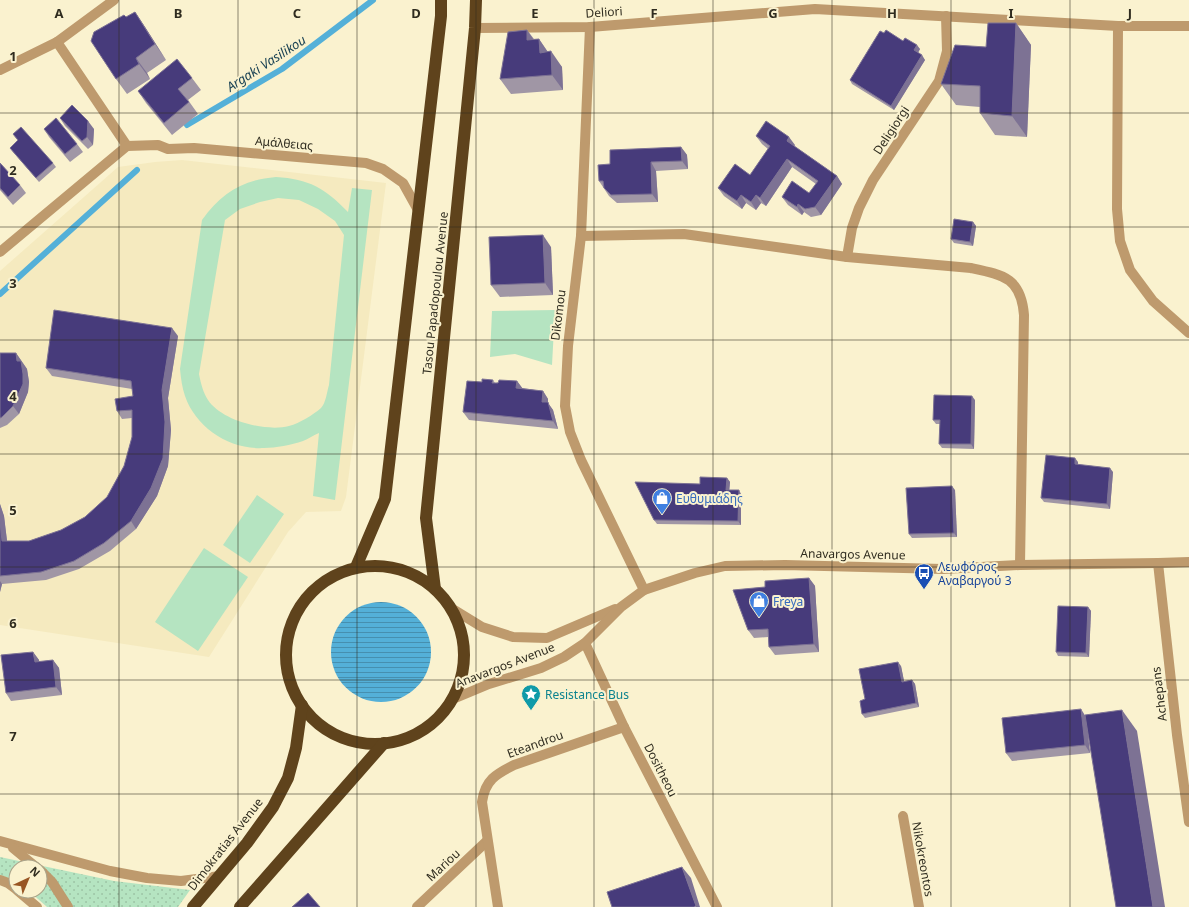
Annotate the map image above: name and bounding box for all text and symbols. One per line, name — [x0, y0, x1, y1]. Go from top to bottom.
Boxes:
street label: Deliori — [585, 2, 623, 22]
text: A — [55, 4, 64, 22]
text: B — [174, 4, 182, 22]
text: C — [293, 4, 301, 22]
text: D — [411, 4, 421, 22]
text: E — [531, 4, 539, 22]
text: F — [650, 4, 658, 22]
text: G — [768, 4, 778, 22]
text: H — [887, 4, 897, 22]
text: I — [1008, 4, 1014, 22]
text: J — [1127, 4, 1132, 22]
water label: Argaki Vasilikou — [222, 30, 310, 96]
text: 1 — [9, 47, 17, 65]
street label: Deligiorgi — [869, 102, 913, 158]
street label: Αμάλθειας — [254, 132, 314, 154]
text: 2 — [9, 161, 17, 179]
street label: Tasou Papadopoulou Avenue — [418, 210, 452, 375]
text: 3 — [9, 274, 17, 292]
street label: Dikomou — [546, 288, 570, 342]
text: 4 — [9, 387, 17, 405]
shop icon: Ευθυμιάδης — [651, 487, 673, 515]
place label: Ευθυμιάδης — [676, 490, 743, 507]
text: 5 — [9, 501, 17, 519]
street label: Anavargos Avenue — [800, 545, 906, 563]
place label: Λεωφόρος Αναβαργού 3 — [938, 558, 1012, 589]
bus stop icon: Λεωφόρος Αναβαργού 3 — [913, 562, 935, 590]
shop icon: Freya — [748, 590, 770, 618]
place label: Freya — [773, 593, 803, 610]
text: 6 — [9, 614, 17, 632]
street label: Anavargos Avenue — [453, 638, 557, 692]
street label: Achepans — [1147, 665, 1171, 722]
place icon: Resistance Bus — [520, 683, 542, 711]
place label: Resistance Bus — [545, 686, 629, 703]
street label: Eteandrou — [505, 726, 565, 762]
text: 7 — [9, 727, 17, 745]
street label: Dositheou — [640, 740, 682, 800]
street label: Dimokratias Avenue — [183, 794, 267, 894]
street label: Nikokreontos — [908, 820, 938, 898]
street label: Mariou — [422, 845, 464, 885]
north arrow — [8, 859, 48, 899]
text: N — [27, 863, 44, 880]

